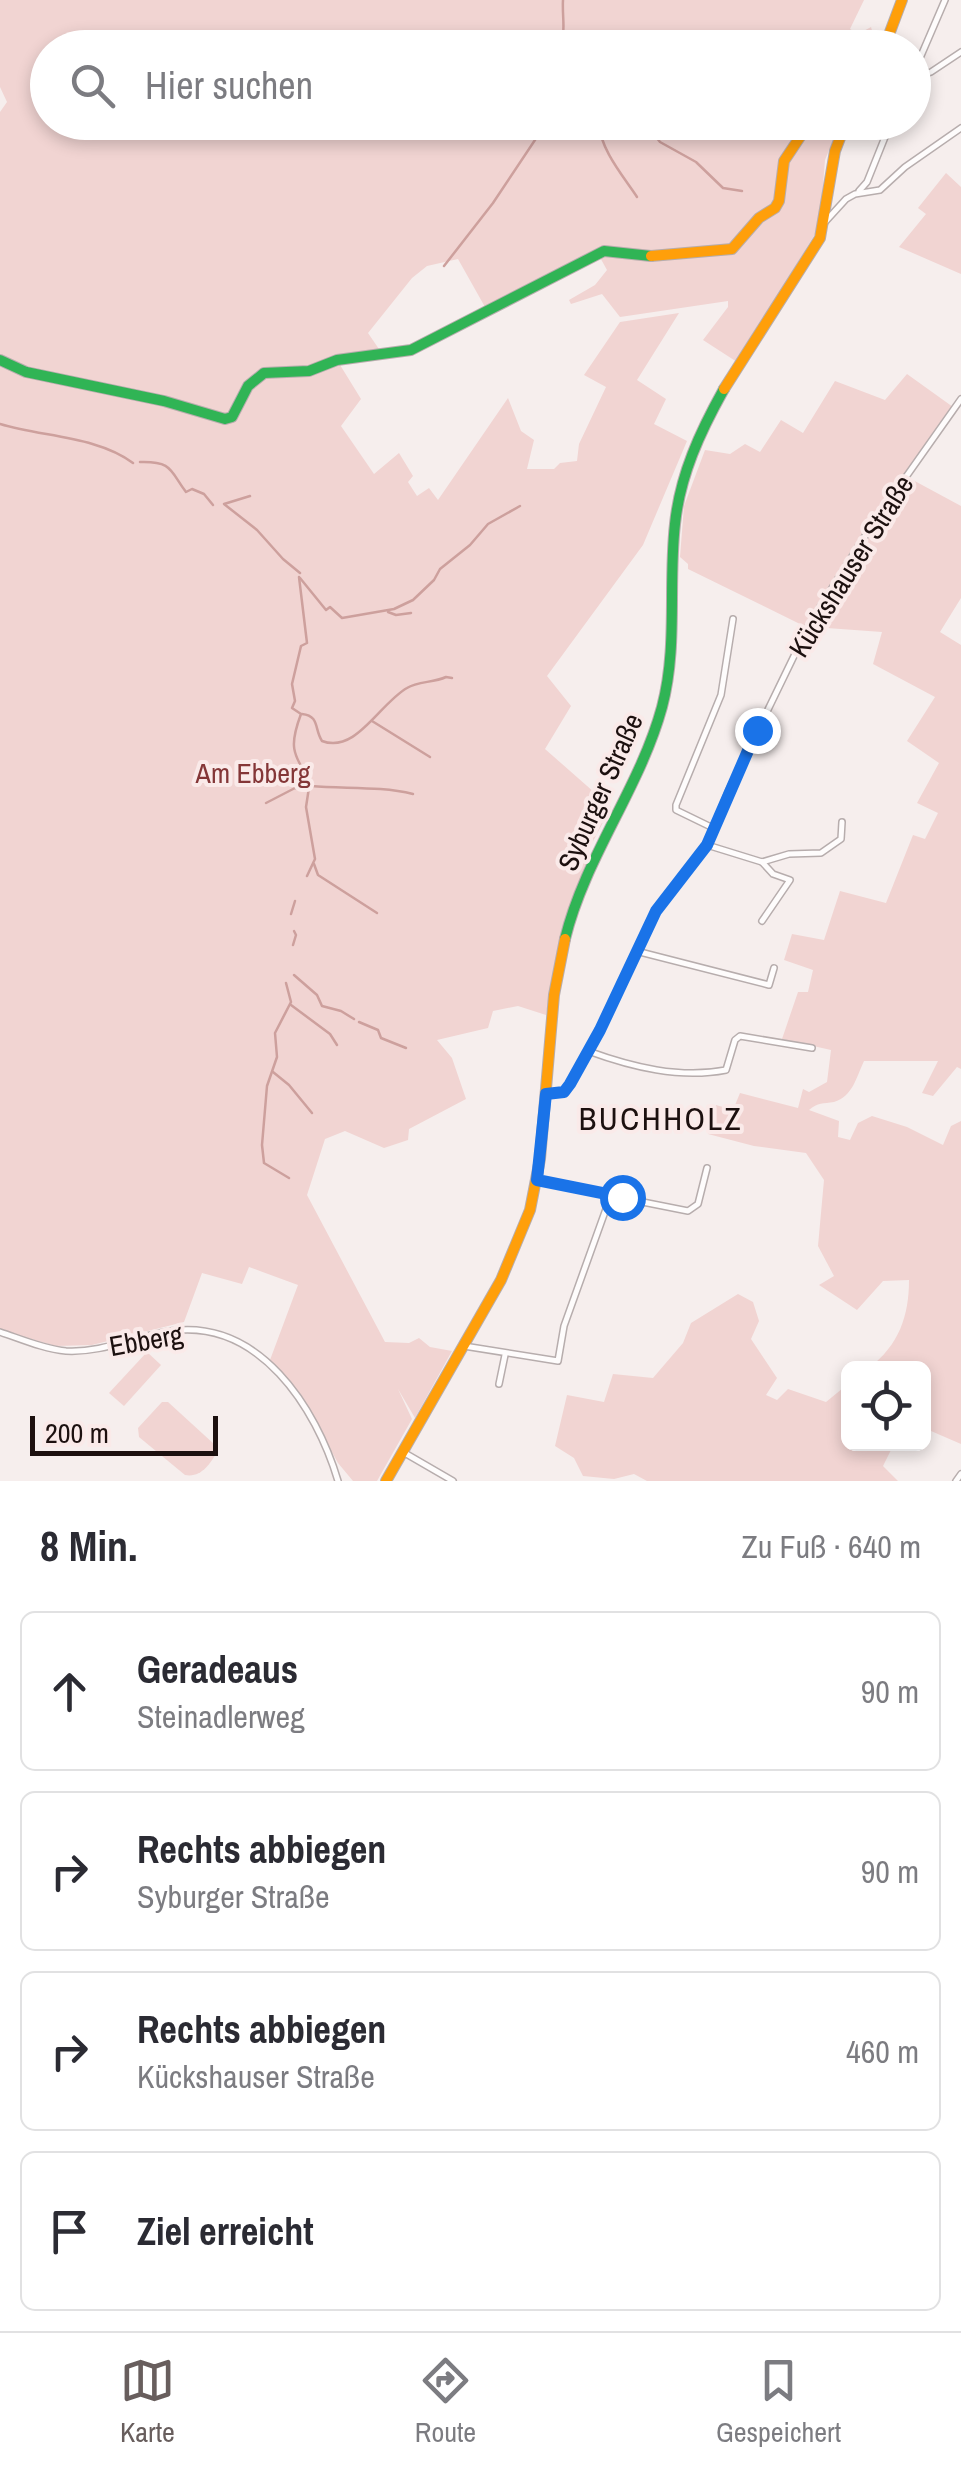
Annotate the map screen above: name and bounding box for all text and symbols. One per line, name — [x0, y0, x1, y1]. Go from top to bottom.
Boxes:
search box — [30, 30, 931, 140]
icon: search — [65, 58, 120, 113]
text: Hier suchen — [145, 60, 313, 111]
street label: Kückshauser Straße — [780, 468, 922, 664]
street label: Syburger Straße — [548, 707, 652, 877]
route end — [735, 708, 781, 754]
park label: Am Ebberg — [195, 754, 311, 792]
district label: BUCHHOLZ — [579, 1097, 743, 1140]
route start — [600, 1175, 646, 1221]
street label: Ebberg — [106, 1315, 186, 1365]
map controls — [841, 1361, 931, 1451]
button: locate — [841, 1361, 931, 1451]
scale bar — [30, 1411, 218, 1456]
text: 200 m — [45, 1414, 109, 1452]
text: 8 Min. — [40, 1518, 138, 1574]
text: Zu Fuß · 640 m — [742, 1525, 921, 1568]
text: Geradeaus — [137, 1644, 298, 1695]
icon: ahead — [42, 1664, 97, 1719]
text: 90 m — [861, 1670, 919, 1713]
text: Steinadlerweg — [137, 1695, 305, 1738]
text: Rechts abbiegen — [137, 1824, 386, 1875]
icon: right — [42, 1844, 97, 1899]
text: 90 m — [861, 1850, 919, 1893]
text: Syburger Straße — [137, 1875, 330, 1918]
text: Rechts abbiegen — [137, 2004, 386, 2055]
icon: right — [42, 2024, 97, 2079]
text: 460 m — [846, 2030, 919, 2073]
text: Kückshauser Straße — [137, 2055, 375, 2098]
icon: arrive — [42, 2204, 97, 2259]
text: Ziel erreicht — [137, 2206, 314, 2257]
tab: Karte — [120, 2353, 175, 2451]
tab: Route — [415, 2353, 476, 2451]
tab: Gespeichert — [716, 2353, 841, 2451]

